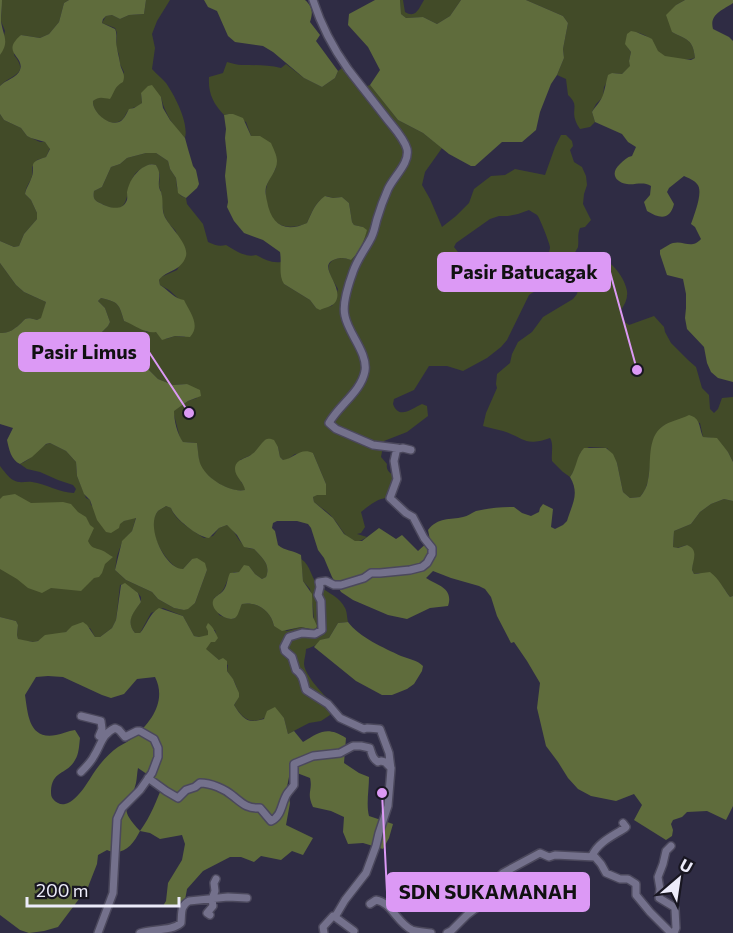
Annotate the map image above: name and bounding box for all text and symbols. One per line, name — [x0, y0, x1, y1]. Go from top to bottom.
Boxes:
callout: Pasir Batucagak — [438, 253, 610, 291]
text: Pasir Batucagak — [450, 259, 598, 283]
callout: Pasir Limus — [19, 333, 149, 371]
text: Pasir Limus — [31, 339, 137, 363]
north arrow — [649, 849, 709, 909]
text: U — [677, 854, 696, 877]
scale bar — [27, 870, 178, 908]
callout: SDN SUKAMANAH — [387, 873, 589, 911]
text: 200 m — [36, 879, 89, 901]
text: SDN SUKAMANAH — [399, 879, 577, 903]

